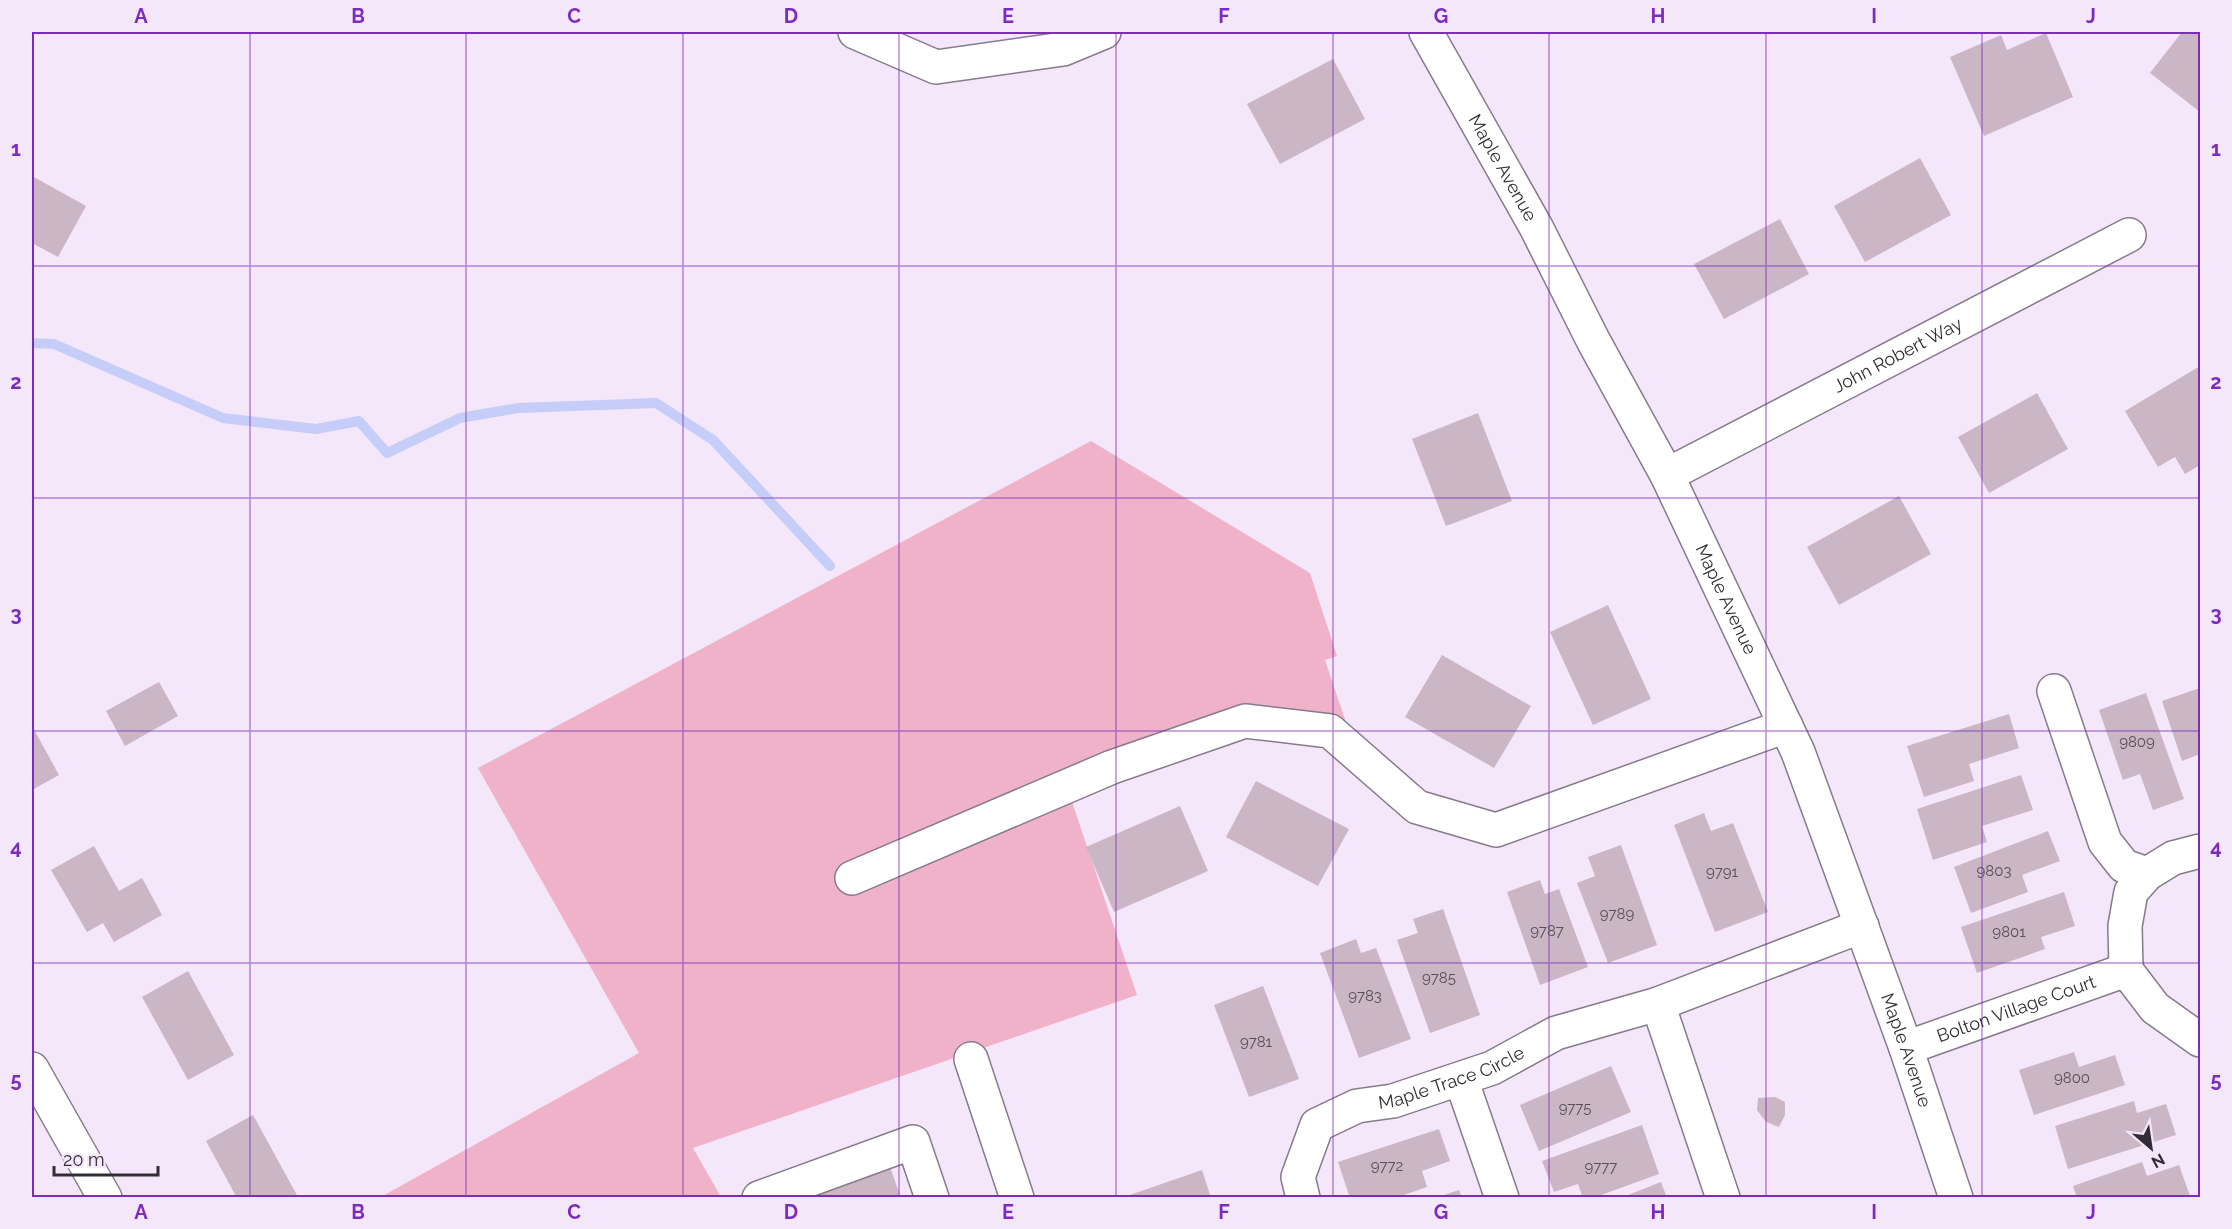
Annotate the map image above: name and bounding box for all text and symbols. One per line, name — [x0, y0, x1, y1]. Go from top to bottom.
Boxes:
text: A — [134, 4, 148, 28]
text: B — [351, 4, 365, 28]
text: C — [567, 4, 581, 28]
text: D — [784, 4, 798, 28]
text: E — [1002, 4, 1014, 28]
text: F — [1218, 4, 1230, 28]
text: G — [1434, 4, 1448, 28]
text: H — [1651, 4, 1665, 28]
text: I — [1871, 4, 1877, 28]
text: J — [2086, 4, 2096, 28]
street label: Maple Avenue — [1465, 110, 1542, 225]
text: 1 — [11, 137, 21, 161]
text: 1 — [2211, 137, 2221, 161]
street label: John Robert Way — [1830, 312, 1966, 397]
text: 2 — [10, 370, 22, 394]
text: 2 — [2210, 370, 2222, 394]
street label: Maple Avenue — [1691, 541, 1761, 658]
text: 3 — [10, 602, 22, 626]
text: 3 — [2210, 602, 2222, 626]
house number: 9809 — [2119, 733, 2155, 751]
text: 4 — [10, 835, 22, 859]
text: 4 — [2210, 835, 2222, 859]
house number: 9803 — [1977, 862, 2011, 880]
house number: 9791 — [1706, 863, 1739, 881]
house number: 9789 — [1600, 905, 1634, 923]
house number: 9787 — [1530, 922, 1564, 940]
house number: 9801 — [1992, 923, 2026, 941]
house number: 9785 — [1422, 969, 1456, 987]
street label: Bolton Village Court — [1934, 971, 2098, 1046]
house number: 9783 — [1348, 987, 1382, 1005]
street label: Maple Avenue — [1877, 990, 1936, 1110]
house number: 9781 — [1240, 1033, 1273, 1051]
street label: Maple Trace Circle — [1377, 1041, 1528, 1113]
text: 5 — [10, 1068, 22, 1092]
text: 5 — [2210, 1068, 2222, 1092]
house number: 9800 — [2054, 1069, 2090, 1087]
house number: 9775 — [1559, 1099, 1591, 1117]
north arrow — [2121, 1118, 2181, 1178]
scale bar — [54, 1139, 158, 1177]
text: 20 m — [63, 1149, 105, 1170]
text: N — [2148, 1149, 2168, 1172]
house number: 9772 — [1371, 1157, 1403, 1175]
house number: 9777 — [1585, 1158, 1617, 1176]
text: A — [134, 1200, 148, 1224]
text: B — [351, 1200, 365, 1224]
text: C — [567, 1200, 581, 1224]
text: D — [784, 1200, 798, 1224]
text: E — [1002, 1200, 1014, 1224]
text: F — [1218, 1200, 1230, 1224]
text: G — [1434, 1200, 1448, 1224]
text: H — [1651, 1200, 1665, 1224]
text: I — [1871, 1200, 1877, 1224]
text: J — [2086, 1200, 2096, 1224]

